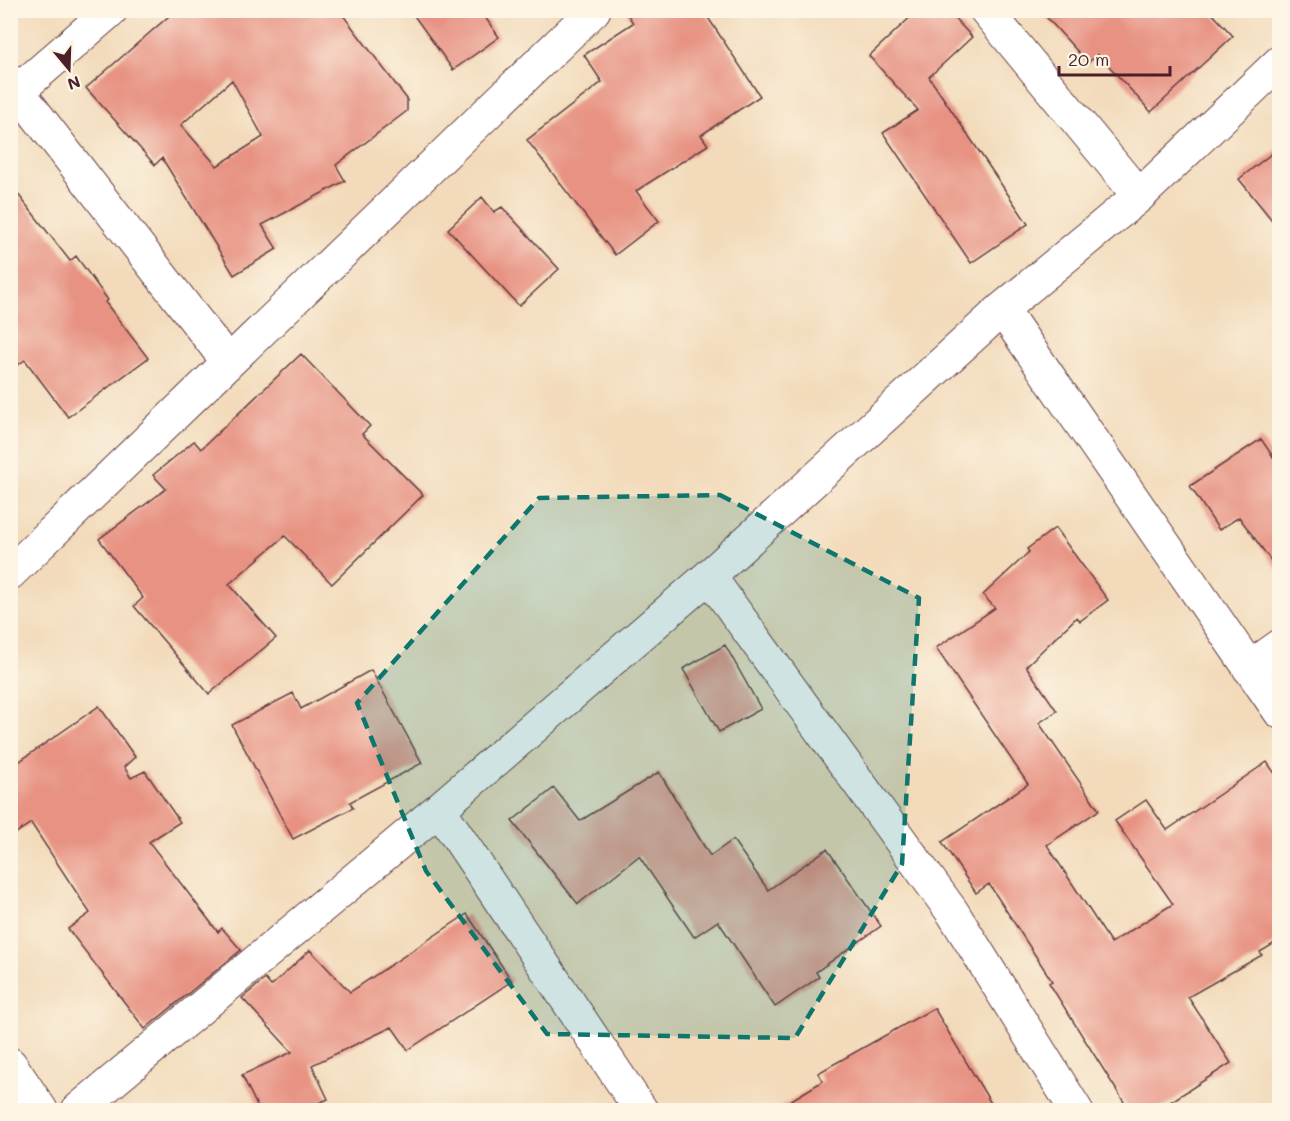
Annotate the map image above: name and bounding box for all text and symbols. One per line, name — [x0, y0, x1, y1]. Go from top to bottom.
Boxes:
north arrow — [39, 39, 99, 99]
scale bar — [1059, 39, 1170, 77]
text: 20 m — [1068, 47, 1109, 71]
text: N — [65, 72, 83, 96]

